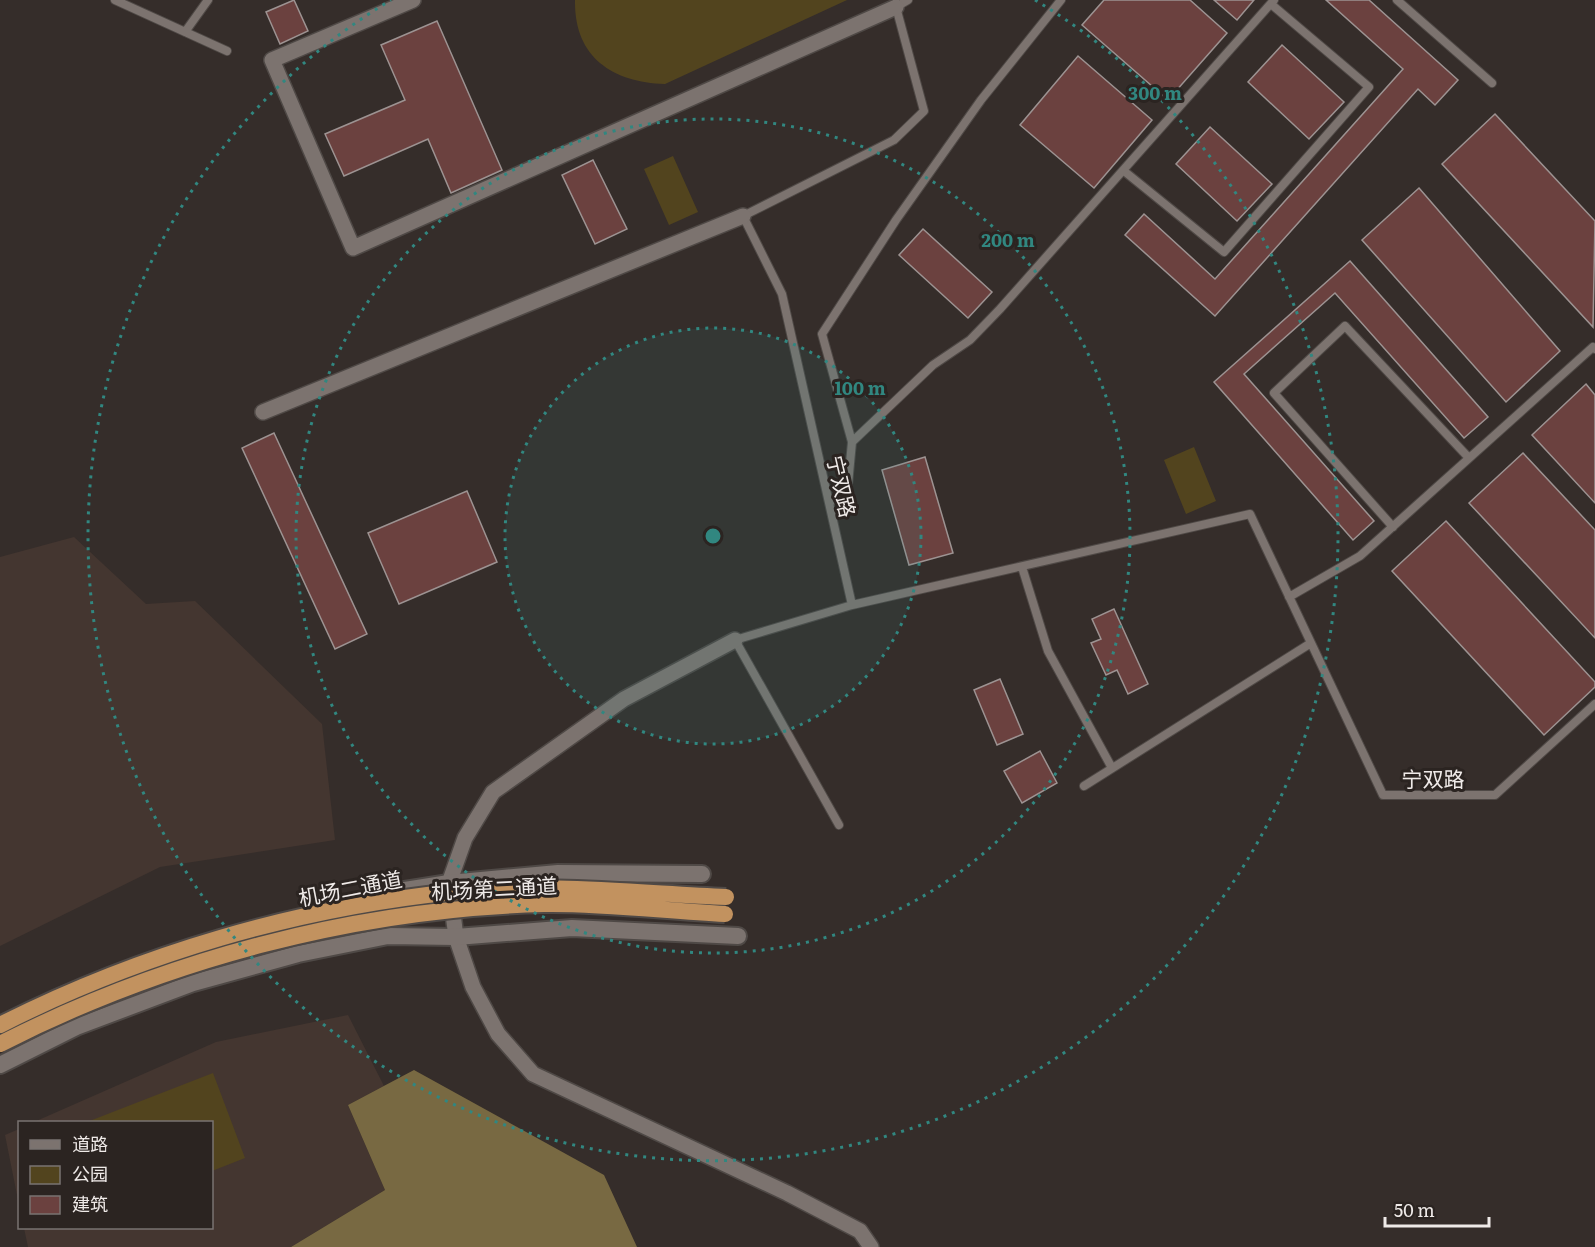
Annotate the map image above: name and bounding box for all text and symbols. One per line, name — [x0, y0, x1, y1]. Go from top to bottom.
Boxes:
text: 300 m — [1128, 79, 1182, 106]
text: 200 m — [981, 226, 1035, 253]
text: 100 m — [834, 374, 886, 401]
street label: 宁双路 — [821, 452, 865, 520]
centre of rings — [703, 526, 723, 546]
street label: 宁双路 — [1402, 762, 1465, 793]
street label: 机场二通道 — [296, 862, 404, 912]
street label: 机场第二通道 — [430, 868, 558, 906]
legend — [18, 1121, 213, 1229]
text: 道路 — [72, 1130, 108, 1157]
text: 公园 — [72, 1160, 108, 1187]
text: 建筑 — [72, 1190, 108, 1217]
scale bar — [1385, 1190, 1488, 1228]
text: 50 m — [1394, 1196, 1435, 1223]

